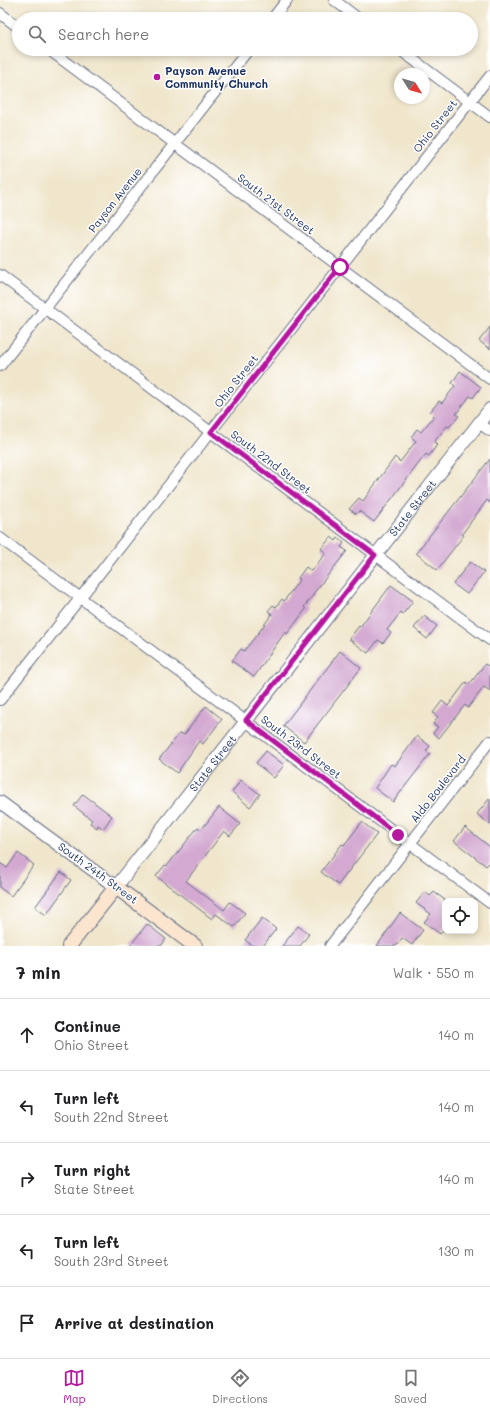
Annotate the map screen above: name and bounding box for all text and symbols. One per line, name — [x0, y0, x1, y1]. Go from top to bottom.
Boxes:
search box — [12, 12, 478, 56]
icon: search — [26, 23, 48, 45]
text: Search here — [58, 24, 149, 44]
place label: Payson Avenue Community Church — [165, 63, 268, 91]
north arrow — [394, 68, 430, 104]
marker: Payson Avenue Community Church — [152, 72, 162, 82]
street label: Ohio Street — [409, 96, 460, 155]
street label: Payson Avenue — [84, 164, 145, 235]
street label: South 21st Street — [235, 170, 318, 238]
route start — [331, 258, 349, 276]
street label: Ohio Street — [210, 351, 261, 410]
street label: South 22nd Street — [228, 426, 315, 497]
street label: State Street — [385, 476, 439, 539]
street label: South 23rd Street — [258, 711, 345, 782]
street label: State Street — [186, 731, 239, 794]
street label: Aldo Boulevard — [407, 752, 469, 825]
route end — [389, 826, 407, 844]
street label: South 24th Street — [55, 838, 141, 907]
map controls — [442, 898, 478, 934]
button: locate — [442, 898, 478, 934]
text: 7 min — [16, 961, 61, 983]
text: Walk · 550 m — [393, 964, 474, 981]
text: Continue — [54, 1016, 121, 1036]
icon: ahead — [16, 1024, 38, 1046]
text: 140 m — [438, 1026, 474, 1043]
text: Ohio Street — [54, 1036, 129, 1053]
text: Turn left — [54, 1088, 119, 1108]
icon: left — [16, 1096, 38, 1118]
text: 140 m — [438, 1098, 474, 1115]
text: South 22nd Street — [54, 1108, 169, 1125]
text: Turn right — [54, 1160, 131, 1180]
icon: right — [16, 1168, 38, 1190]
text: 140 m — [438, 1170, 474, 1187]
text: State Street — [54, 1180, 134, 1197]
text: Turn left — [54, 1232, 119, 1252]
icon: left — [16, 1240, 38, 1262]
text: 130 m — [438, 1242, 474, 1259]
text: South 23rd Street — [54, 1252, 169, 1269]
icon: arrive — [16, 1312, 38, 1334]
text: Arrive at destination — [54, 1313, 214, 1333]
tab: Map — [63, 1367, 86, 1406]
tab: Directions — [212, 1367, 268, 1406]
tab: Saved — [394, 1367, 427, 1406]

